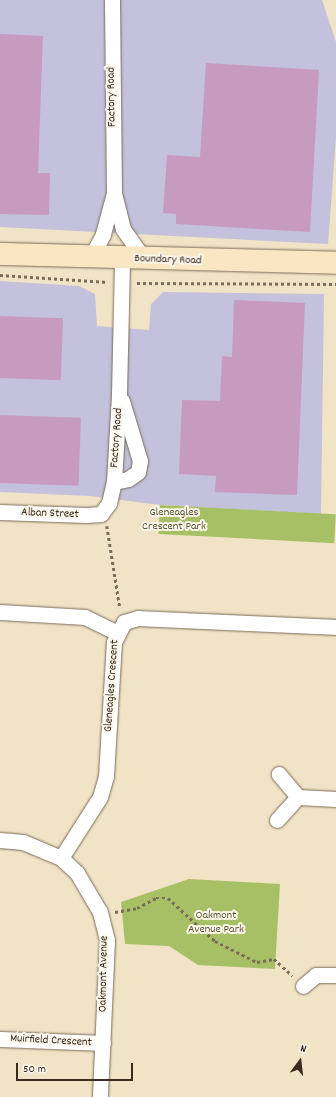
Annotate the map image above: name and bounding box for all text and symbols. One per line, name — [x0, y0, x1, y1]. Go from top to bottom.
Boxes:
street label: Factory Road — [104, 67, 120, 127]
street label: Boundary Road — [134, 252, 202, 268]
street label: Factory Road — [108, 408, 126, 468]
street label: Alban Street — [21, 506, 79, 522]
park label: Gleneagles Crescent Park — [142, 506, 206, 534]
street label: Gleneagles Crescent — [102, 639, 122, 733]
park label: Oakmont Avenue Park — [188, 909, 244, 937]
street label: Oakmont Avenue — [96, 936, 112, 1012]
street label: Muirfield Crescent — [10, 1032, 92, 1050]
north arrow — [280, 1041, 320, 1081]
text: N — [298, 1041, 308, 1058]
scale bar — [18, 1055, 135, 1081]
text: 50 m — [23, 1061, 46, 1078]

